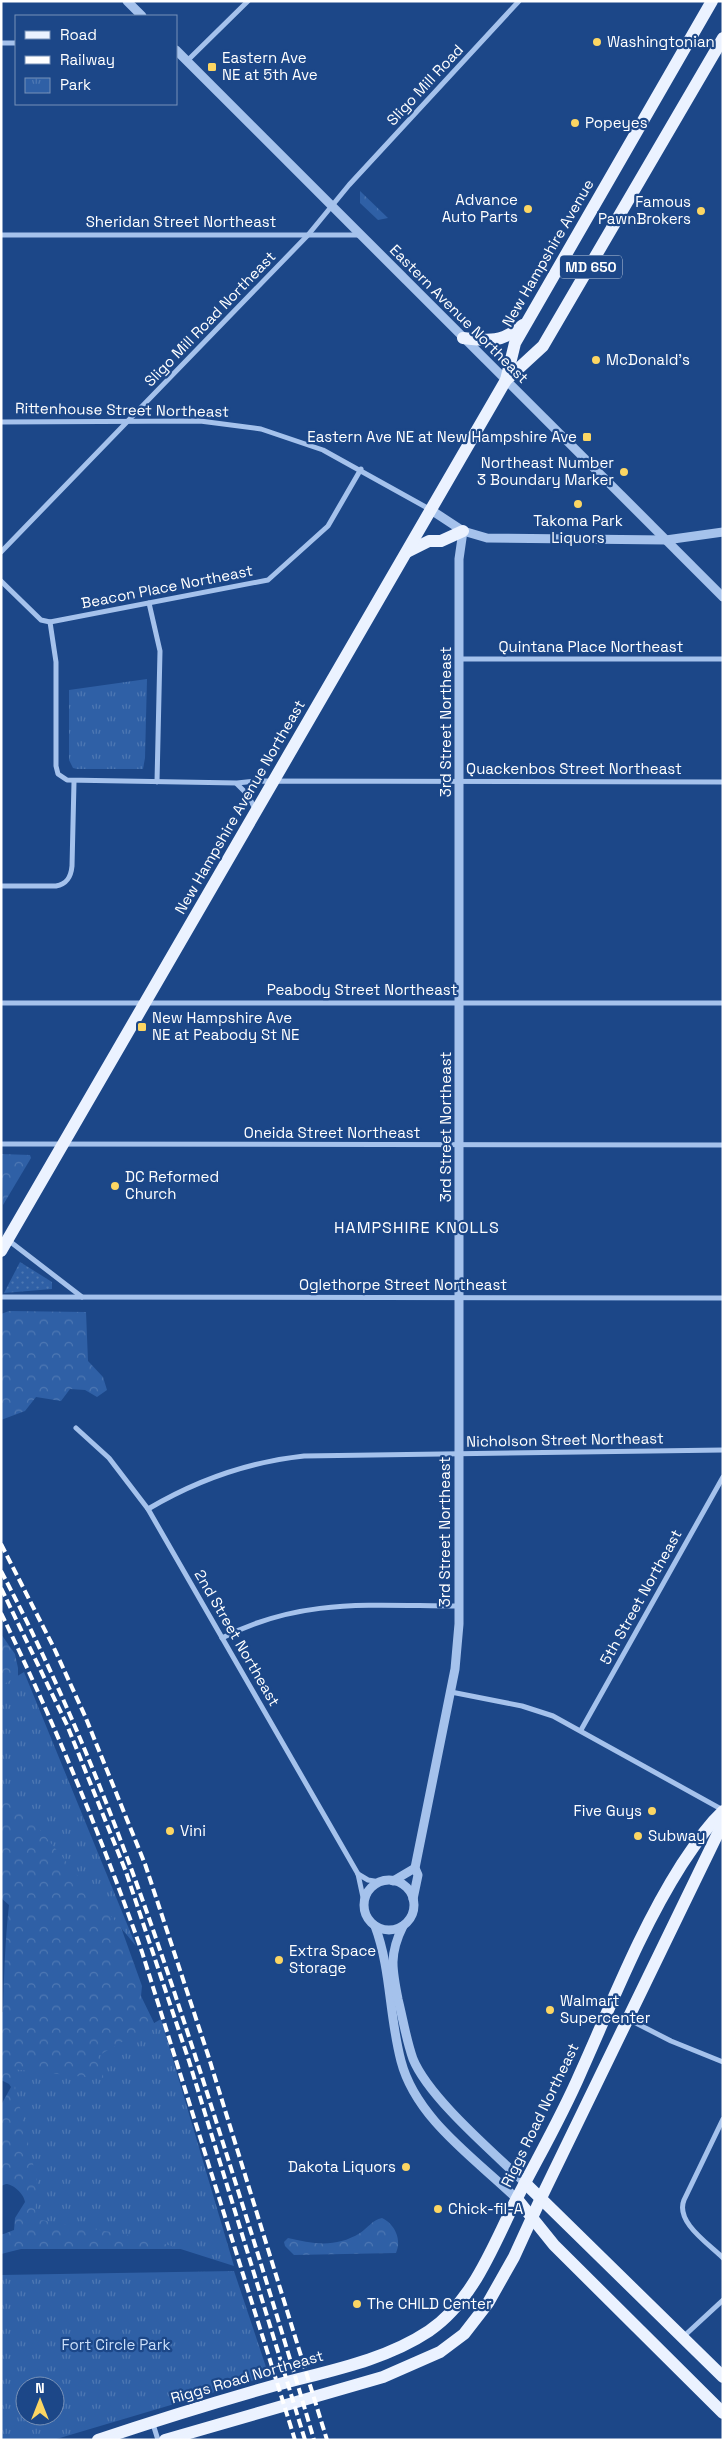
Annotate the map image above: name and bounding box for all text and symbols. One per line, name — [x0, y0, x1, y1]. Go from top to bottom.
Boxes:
legend — [15, 15, 178, 105]
text: Road — [60, 25, 97, 44]
place label: Washingtonian — [607, 32, 715, 51]
marker: Washingtonian — [591, 36, 603, 48]
street label: Sligo Mill Road — [382, 40, 467, 129]
place label: Eastern Ave NE at 5th Ave — [222, 48, 318, 84]
text: Railway — [60, 50, 115, 69]
marker: Eastern Ave NE at 5th Ave — [206, 61, 218, 73]
text: Park — [60, 75, 91, 94]
place label: Popeyes — [585, 113, 648, 132]
marker: Popeyes — [569, 117, 581, 129]
street label: New Hampshire Avenue — [498, 175, 598, 330]
place label: Advance Auto Parts — [442, 190, 518, 226]
place label: Famous PawnBrokers — [598, 192, 691, 228]
marker: Advance Auto Parts — [522, 203, 534, 215]
marker: Famous PawnBrokers — [695, 205, 707, 217]
street label: Sheridan Street Northeast — [86, 212, 276, 231]
street label: Eastern Avenue Northeast — [386, 240, 533, 387]
street label: Sligo Mill Road Northeast — [140, 247, 279, 390]
road number: MD 650 — [560, 256, 622, 278]
place label: McDonald's — [606, 350, 690, 369]
marker: McDonald's — [590, 354, 602, 366]
street label: Rittenhouse Street Northeast — [15, 398, 229, 421]
place label: Eastern Ave NE at New Hampshire Ave — [307, 427, 577, 446]
marker: Eastern Ave NE at New Hampshire Ave — [581, 431, 593, 443]
place label: Northeast Number 3 Boundary Marker — [477, 453, 614, 489]
marker: Northeast Number 3 Boundary Marker — [618, 466, 630, 478]
marker: Takoma Park Liquors — [572, 498, 584, 510]
place label: Takoma Park Liquors — [533, 511, 623, 547]
street label: Beacon Place Northeast — [79, 561, 254, 612]
street label: Quintana Place Northeast — [499, 637, 684, 656]
street label: 3rd Street Northeast — [436, 647, 455, 797]
street label: New Hampshire Avenue Northeast — [170, 696, 309, 917]
street label: Quackenbos Street Northeast — [466, 759, 682, 778]
street label: Peabody Street Northeast — [267, 980, 457, 999]
place label: New Hampshire Ave NE at Peabody St NE — [152, 1008, 299, 1044]
marker: New Hampshire Ave NE at Peabody St NE — [136, 1021, 148, 1033]
street label: 3rd Street Northeast — [436, 1052, 455, 1202]
street label: Oneida Street Northeast — [244, 1123, 420, 1142]
place label: DC Reformed Church — [125, 1167, 219, 1203]
marker: DC Reformed Church — [109, 1180, 121, 1192]
district label: HAMPSHIRE KNOLLS — [334, 1217, 500, 1238]
street label: Oglethorpe Street Northeast — [299, 1275, 507, 1294]
street label: Nicholson Street Northeast — [466, 1428, 664, 1451]
street label: 3rd Street Northeast — [435, 1457, 454, 1607]
street label: 5th Street Northeast — [595, 1526, 686, 1668]
street label: 2nd Street Northeast — [191, 1566, 284, 1709]
place label: Five Guys — [574, 1801, 642, 1820]
marker: Five Guys — [646, 1805, 658, 1817]
place label: Vini — [180, 1821, 206, 1840]
marker: Vini — [164, 1825, 176, 1837]
place label: Subway — [648, 1826, 705, 1845]
marker: Subway — [632, 1830, 644, 1842]
place label: Extra Space Storage — [289, 1941, 376, 1977]
marker: Extra Space Storage — [273, 1954, 285, 1966]
place label: Walmart Supercenter — [560, 1991, 651, 2027]
marker: Walmart Supercenter — [544, 2004, 556, 2016]
street label: Riggs Road Northeast — [496, 2040, 583, 2190]
place label: Dakota Liquors — [288, 2157, 396, 2176]
marker: Dakota Liquors — [400, 2161, 412, 2173]
place label: Chick-fil-A — [448, 2199, 524, 2218]
marker: Chick-fil-A — [432, 2203, 444, 2215]
place label: The CHILD Center — [367, 2294, 492, 2313]
marker: The CHILD Center — [351, 2298, 363, 2310]
park label: Fort Circle Park — [62, 2335, 170, 2354]
street label: Riggs Road Northeast — [168, 2346, 325, 2407]
north arrow — [15, 2376, 65, 2426]
text: N — [35, 2379, 45, 2397]

